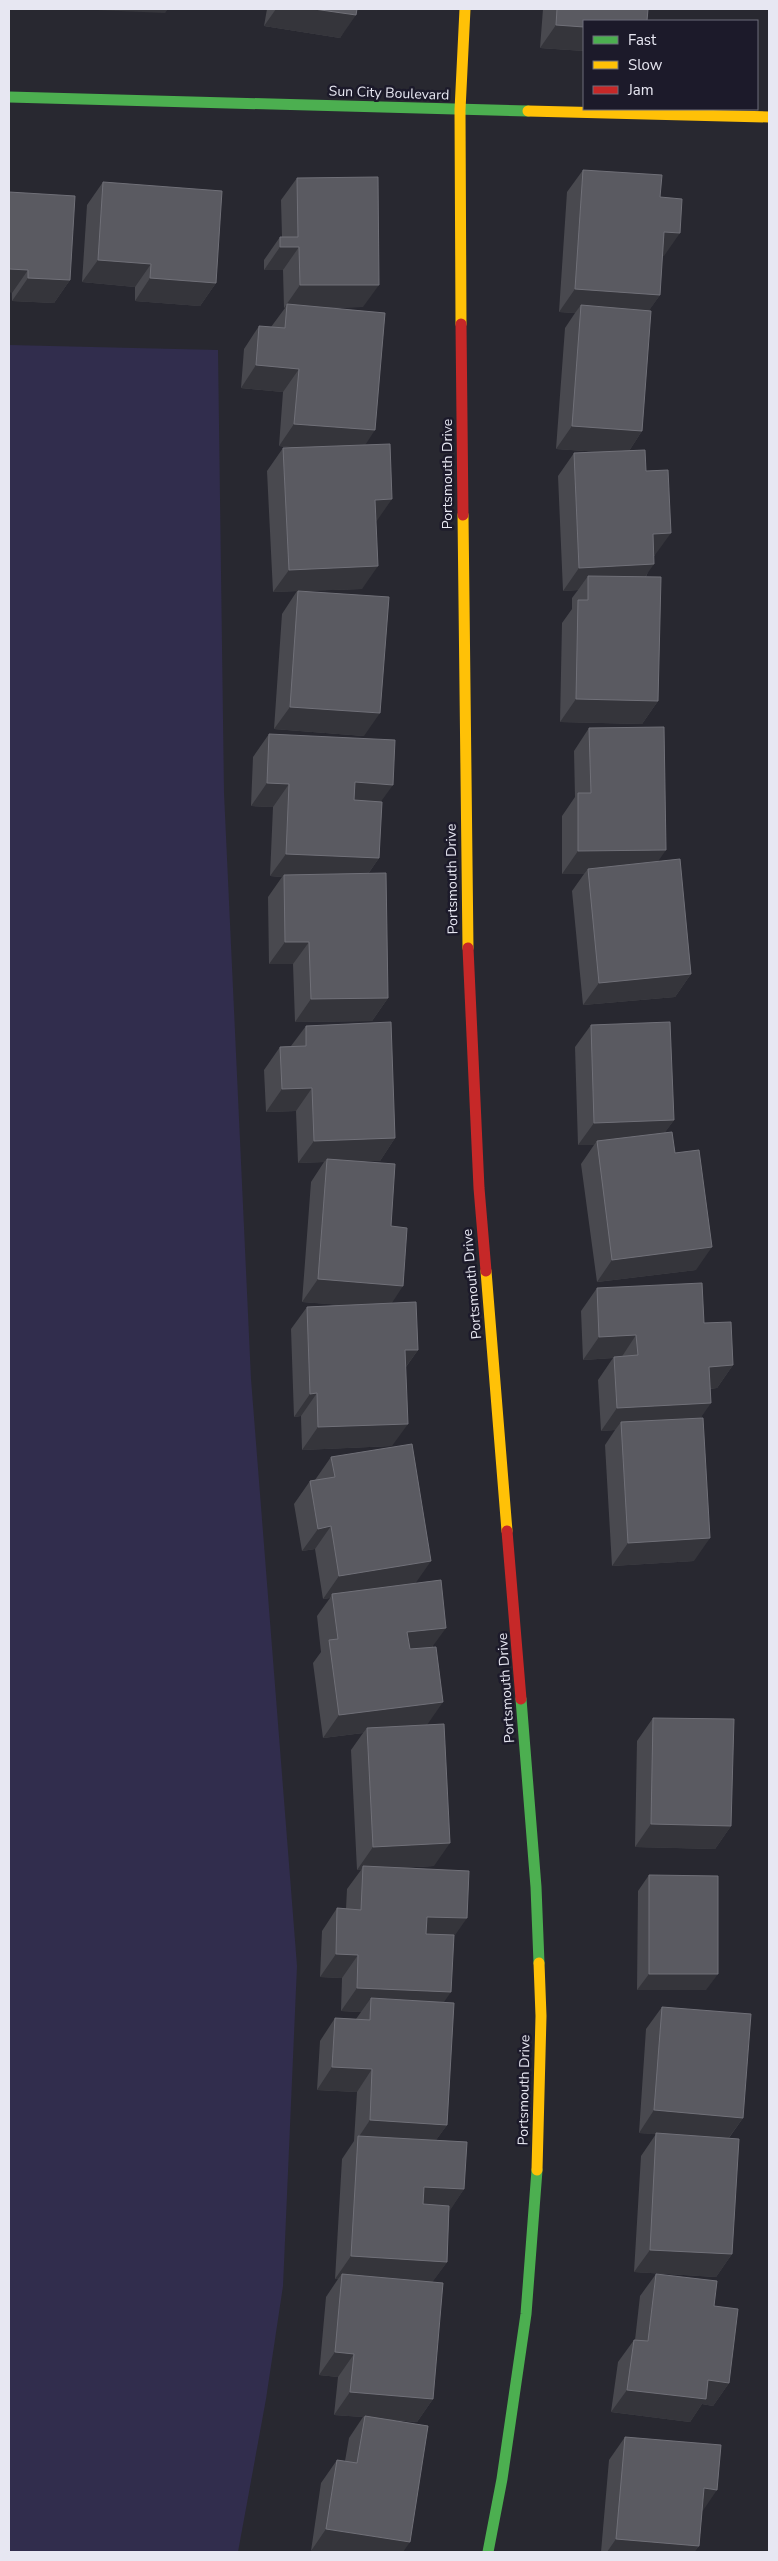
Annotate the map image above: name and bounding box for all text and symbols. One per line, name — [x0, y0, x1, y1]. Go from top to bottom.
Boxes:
legend — [583, 20, 758, 110]
text: Fast — [628, 30, 657, 50]
text: Slow — [628, 55, 663, 75]
text: Jam — [627, 80, 654, 100]
street label: Sun City Boulevard — [328, 81, 450, 105]
street label: Portsmouth Drive — [438, 419, 457, 529]
street label: Portsmouth Drive — [442, 824, 462, 934]
street label: Portsmouth Drive — [458, 1228, 486, 1340]
street label: Portsmouth Drive — [493, 1632, 519, 1744]
street label: Portsmouth Drive — [514, 2035, 534, 2145]

